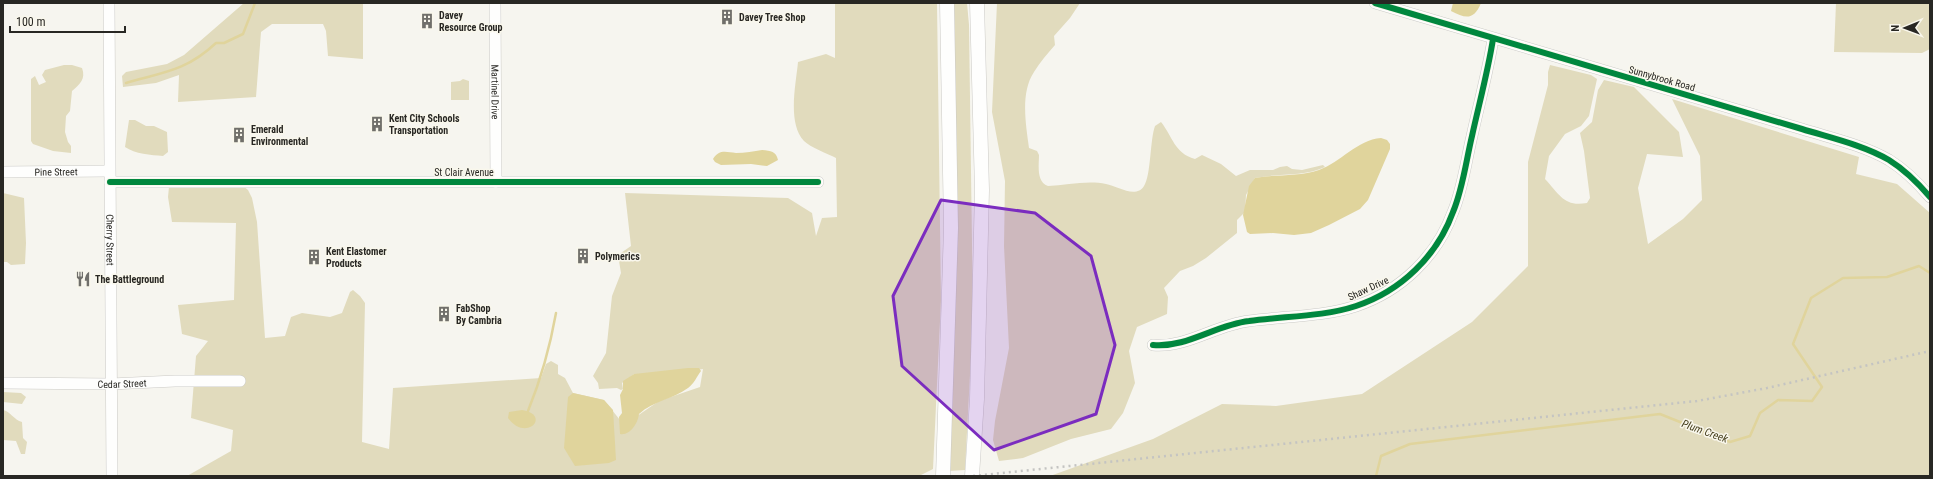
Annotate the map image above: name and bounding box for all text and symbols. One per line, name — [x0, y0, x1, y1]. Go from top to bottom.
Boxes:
scale bar — [10, 8, 125, 34]
building icon: Davey Tree Shop — [718, 8, 736, 26]
north arrow — [1885, 8, 1925, 48]
place label: Davey Resource Group — [439, 10, 503, 33]
building icon: Davey Resource Group — [418, 12, 436, 30]
place label: Davey Tree Shop — [739, 12, 805, 23]
text: 100 m — [16, 15, 46, 29]
text: N — [1889, 24, 1902, 32]
street label: Martinel Drive — [489, 64, 501, 120]
street label: Sunnybrook Road — [1627, 64, 1696, 93]
place label: Kent City Schools Transportation — [389, 113, 460, 136]
building icon: Kent City Schools Transportation — [368, 115, 386, 133]
place label: Emerald Environmental — [251, 124, 308, 147]
building icon: Emerald Environmental — [230, 126, 248, 144]
street label: Pine Street — [34, 166, 78, 178]
street label: St Clair Avenue — [434, 167, 494, 178]
street label: Cherry Street — [104, 214, 116, 266]
place label: Kent Elastomer Products — [326, 246, 387, 269]
building icon: Polymerics — [574, 247, 592, 265]
building icon: Kent Elastomer Products — [305, 248, 323, 266]
place label: Polymerics — [595, 251, 640, 262]
restaurant icon: The Battleground — [74, 270, 92, 288]
place label: The Battleground — [95, 274, 164, 285]
street label: Shaw Drive — [1346, 274, 1391, 303]
place label: FabShop By Cambria — [456, 303, 502, 326]
building icon: FabShop By Cambria — [435, 305, 453, 323]
street label: Cedar Street — [97, 377, 147, 390]
water label: Plum Creek — [1680, 417, 1730, 446]

